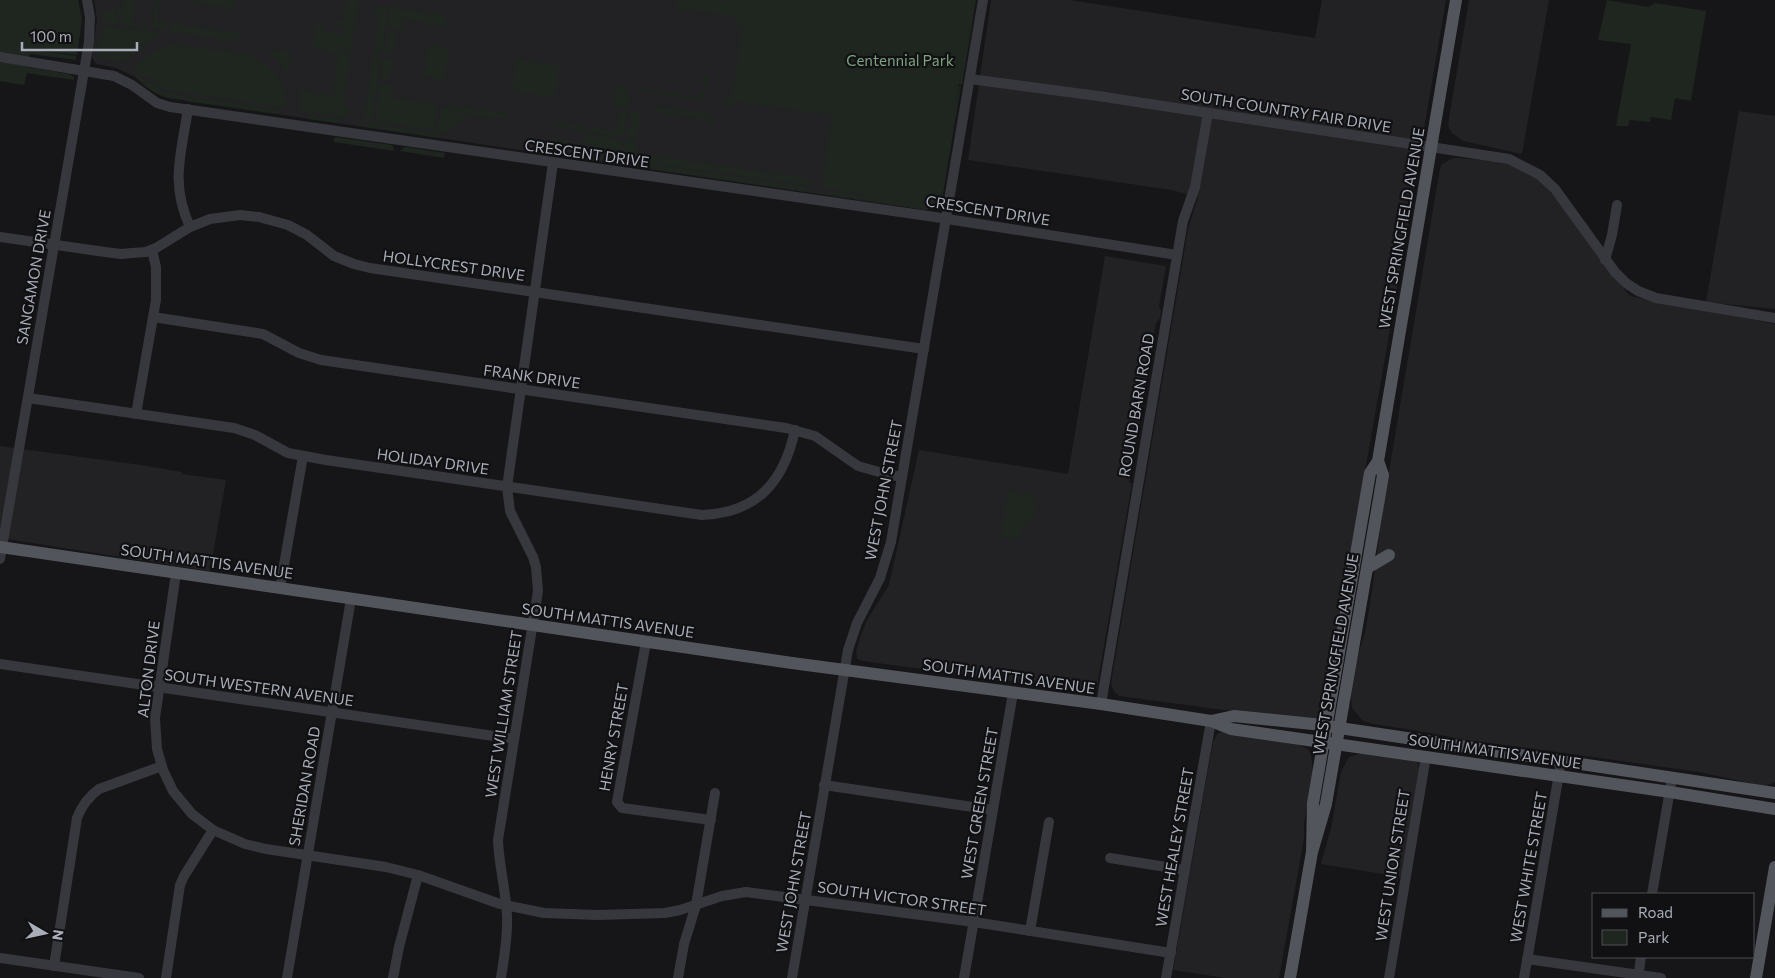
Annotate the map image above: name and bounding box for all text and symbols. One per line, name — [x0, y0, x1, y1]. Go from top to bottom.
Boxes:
scale bar — [22, 20, 138, 52]
text: 100 m — [30, 27, 72, 45]
park label: Centennial Park — [846, 51, 954, 69]
street label: SOUTH COUNTRY FAIR DRIVE — [1180, 84, 1392, 136]
street label: WEST SPRINGFIELD AVENUE — [1374, 126, 1428, 330]
street label: CRESCENT DRIVE — [524, 135, 650, 171]
street label: CRESCENT DRIVE — [925, 191, 1051, 229]
street label: SANGAMON DRIVE — [12, 208, 54, 346]
street label: HOLLYCREST DRIVE — [382, 246, 526, 284]
street label: ROUND BARN ROAD — [1115, 332, 1157, 478]
street label: FRANK DRIVE — [482, 360, 582, 392]
street label: WEST JOHN STREET — [861, 418, 906, 562]
street label: HOLIDAY DRIVE — [376, 444, 490, 478]
street label: SOUTH MATTIS AVENUE — [120, 540, 294, 582]
street label: WEST SPRINGFIELD AVENUE — [1308, 552, 1362, 756]
street label: SOUTH MATTIS AVENUE — [521, 599, 695, 641]
street label: ALTON DRIVE — [133, 619, 163, 719]
street label: WEST WILLIAM STREET — [481, 629, 525, 799]
street label: SOUTH MATTIS AVENUE — [922, 655, 1096, 697]
street label: SOUTH WESTERN AVENUE — [163, 665, 355, 709]
street label: HENRY STREET — [595, 681, 631, 792]
street label: SHERIDAN ROAD — [285, 725, 323, 847]
street label: WEST GREEN STREET — [957, 725, 1001, 880]
street label: SOUTH MATTIS AVENUE — [1408, 730, 1582, 772]
street label: WEST HEALEY STREET — [1151, 765, 1197, 928]
street label: WEST UNION STREET — [1371, 787, 1413, 942]
street label: WEST WHITE STREET — [1506, 790, 1550, 944]
street label: WEST JOHN STREET — [772, 810, 814, 954]
street label: SOUTH VICTOR STREET — [816, 877, 988, 919]
legend — [1592, 893, 1755, 958]
text: Road — [1638, 903, 1673, 921]
north arrow — [20, 908, 70, 958]
text: Park — [1638, 928, 1669, 946]
text: N — [49, 929, 68, 942]

